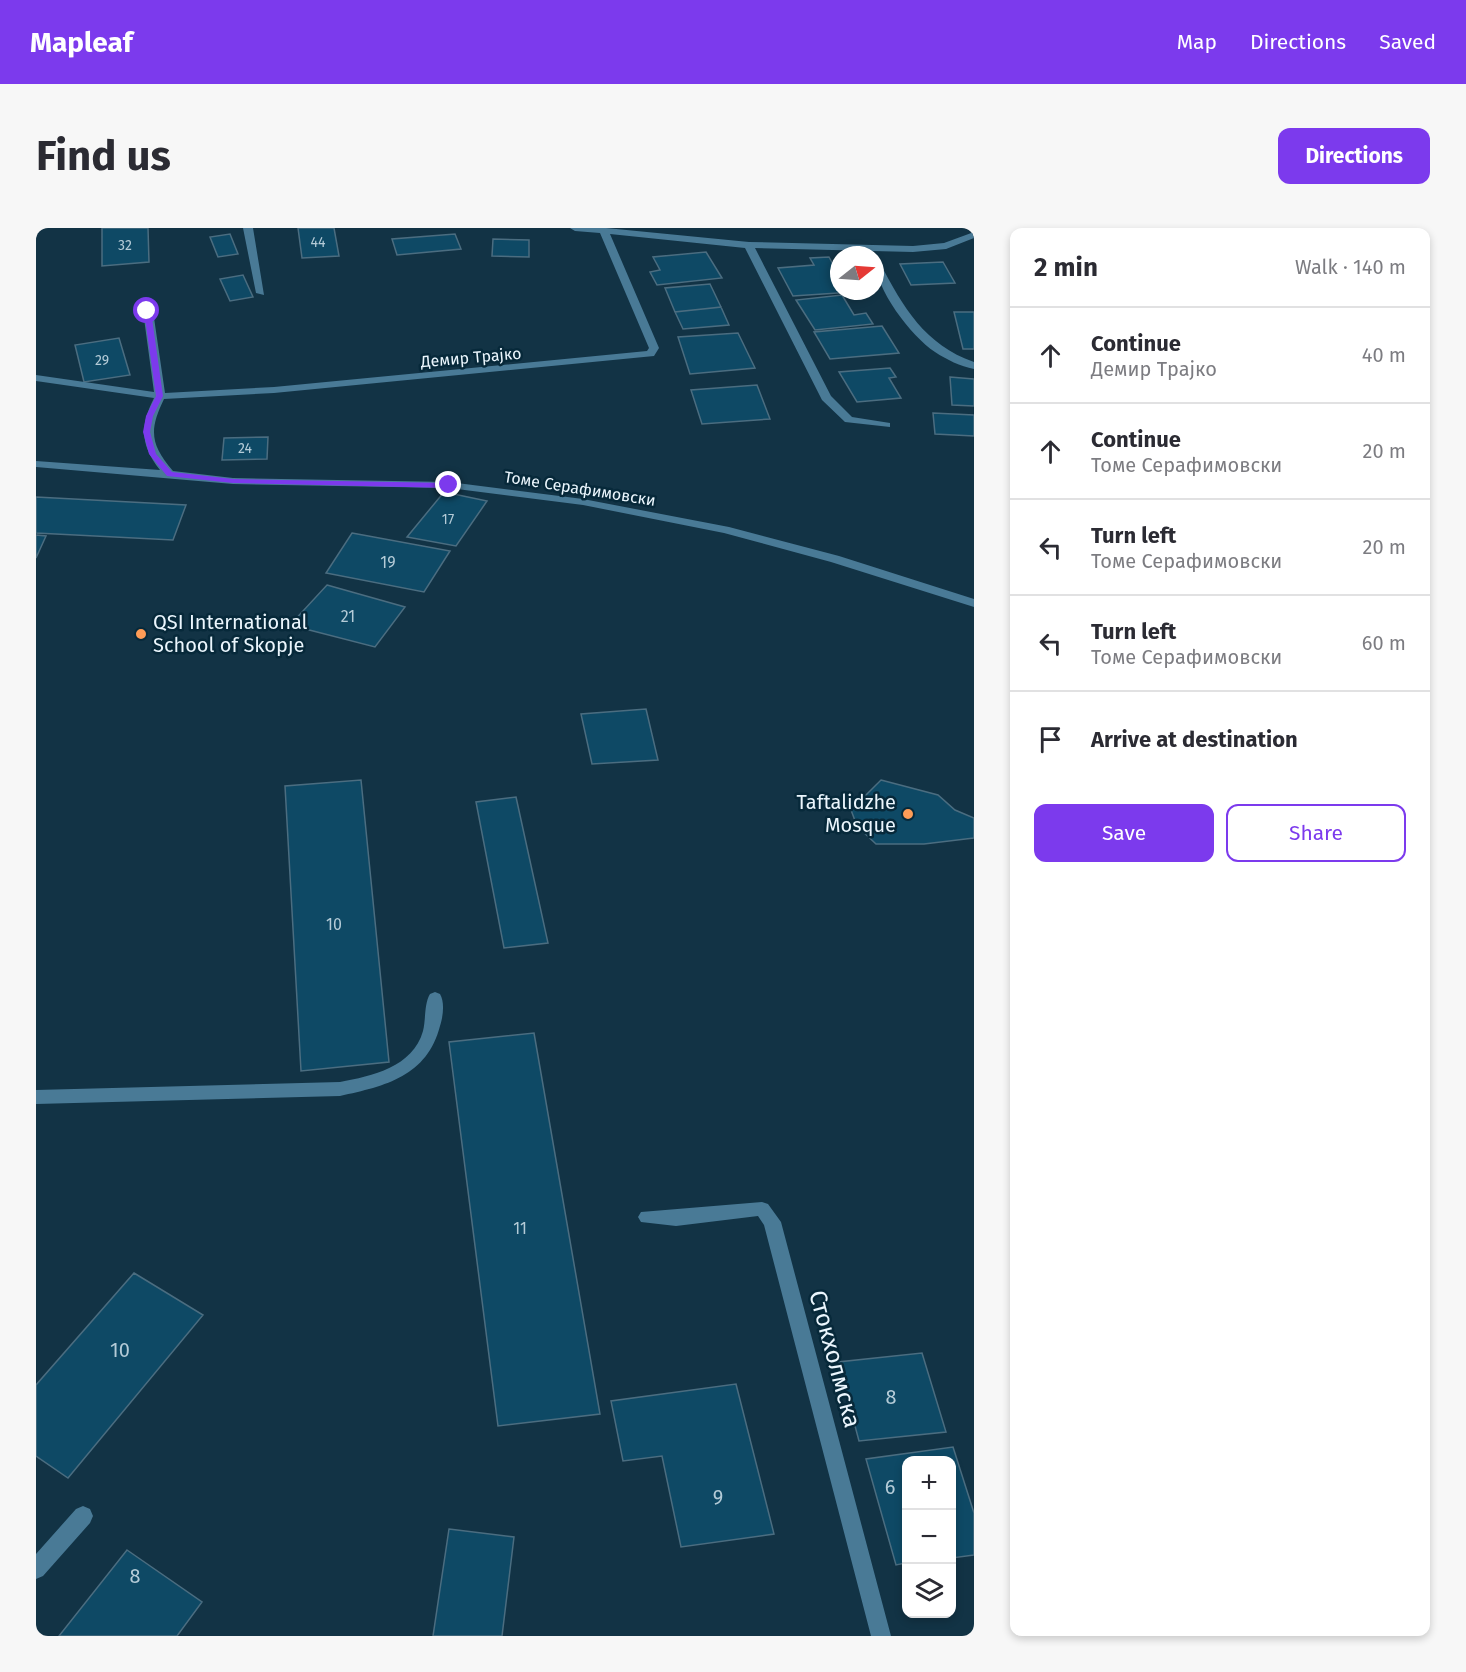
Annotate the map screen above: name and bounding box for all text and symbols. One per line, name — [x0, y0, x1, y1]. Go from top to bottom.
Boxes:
text: Mapleaf — [30, 26, 133, 59]
text: Map — [1177, 29, 1217, 55]
text: Directions — [1250, 29, 1346, 55]
text: Saved — [1379, 29, 1436, 55]
button: Directions — [1278, 128, 1430, 184]
text: Find us — [36, 131, 171, 181]
house number: 44 — [311, 234, 326, 251]
house number: 32 — [118, 237, 132, 254]
north arrow — [830, 246, 884, 300]
text: 2 min — [1034, 252, 1098, 283]
text: Walk · 140 m — [1295, 255, 1406, 279]
route start — [133, 297, 159, 323]
text: Continue — [1091, 330, 1181, 357]
icon: ahead — [1034, 339, 1067, 372]
text: 40 m — [1362, 343, 1406, 367]
street label: Демир Трајко — [419, 344, 522, 371]
house number: 29 — [95, 352, 109, 369]
text: Демир Трајко — [1091, 357, 1217, 381]
text: Continue — [1091, 426, 1181, 453]
icon: ahead — [1034, 435, 1067, 468]
text: 20 m — [1363, 439, 1406, 463]
house number: 24 — [238, 440, 253, 457]
text: Томе Серафимовски — [1091, 453, 1282, 477]
street label: Томе Серафимовски — [503, 467, 657, 510]
route end — [435, 471, 461, 497]
house number: 17 — [442, 511, 454, 528]
text: Turn left — [1091, 522, 1176, 549]
icon: left — [1034, 531, 1067, 564]
text: 20 m — [1363, 535, 1406, 559]
text: Томе Серафимовски — [1091, 549, 1282, 573]
house number: 19 — [380, 553, 396, 572]
house number: 21 — [341, 607, 355, 626]
place label: QSI International School of Skopje — [153, 610, 308, 657]
text: Turn left — [1091, 618, 1176, 645]
marker: QSI International School of Skopje — [134, 627, 148, 641]
icon: left — [1034, 627, 1067, 660]
text: 60 m — [1362, 631, 1406, 655]
text: Томе Серафимовски — [1091, 645, 1282, 669]
icon: arrive — [1034, 723, 1067, 756]
text: Arrive at destination — [1091, 726, 1298, 753]
place label: Taftalidzhe Mosque — [797, 790, 896, 837]
button: Save — [1034, 804, 1214, 862]
button: Share — [1226, 804, 1406, 862]
marker: Taftalidzhe Mosque — [901, 807, 915, 821]
house number: 10 — [326, 915, 342, 934]
house number: 11 — [513, 1219, 527, 1238]
street label: Стокхолмска — [803, 1287, 867, 1431]
house number: 10 — [110, 1338, 130, 1362]
house number: 8 — [885, 1385, 897, 1409]
map controls — [902, 1456, 956, 1618]
button: + — [902, 1456, 956, 1510]
house number: 6 — [885, 1475, 895, 1499]
house number: 9 — [713, 1485, 723, 1509]
button: − — [902, 1510, 956, 1564]
house number: 8 — [129, 1564, 141, 1588]
button: layers — [902, 1564, 956, 1618]

